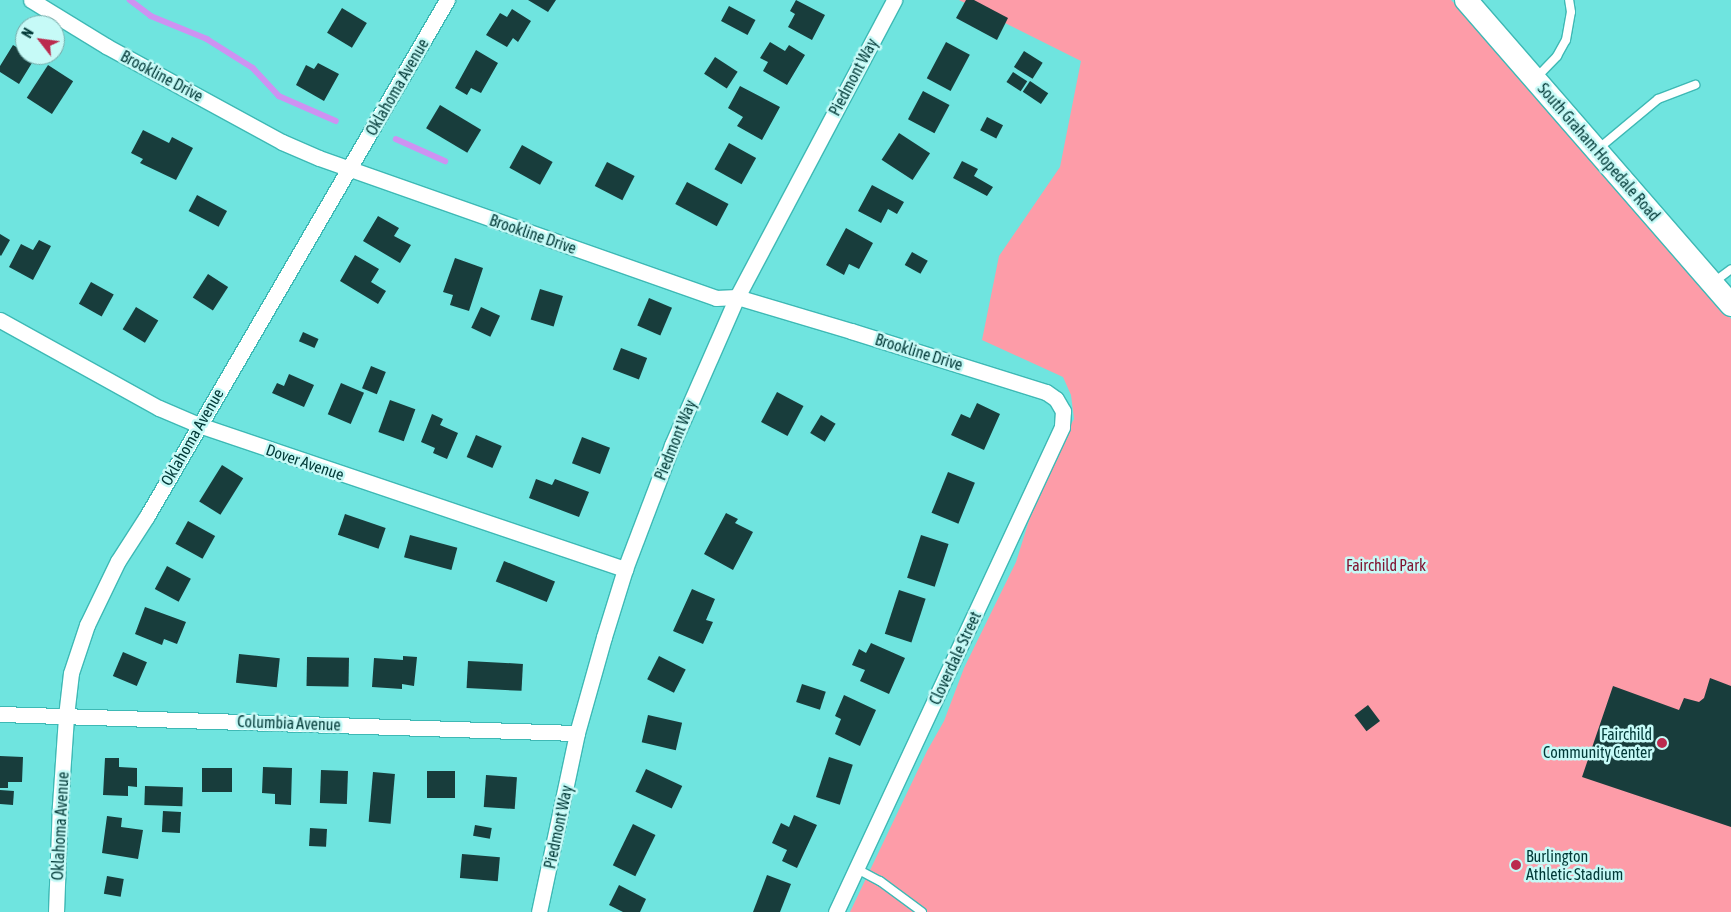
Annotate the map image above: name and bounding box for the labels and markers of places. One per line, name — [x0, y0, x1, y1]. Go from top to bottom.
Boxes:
place label: Fairchild Community Center — [1543, 724, 1652, 762]
marker: Fairchild Community Center — [1656, 737, 1668, 749]
place label: Burlington Athletic Stadium — [1526, 846, 1623, 884]
marker: Burlington Athletic Stadium — [1510, 859, 1522, 871]

